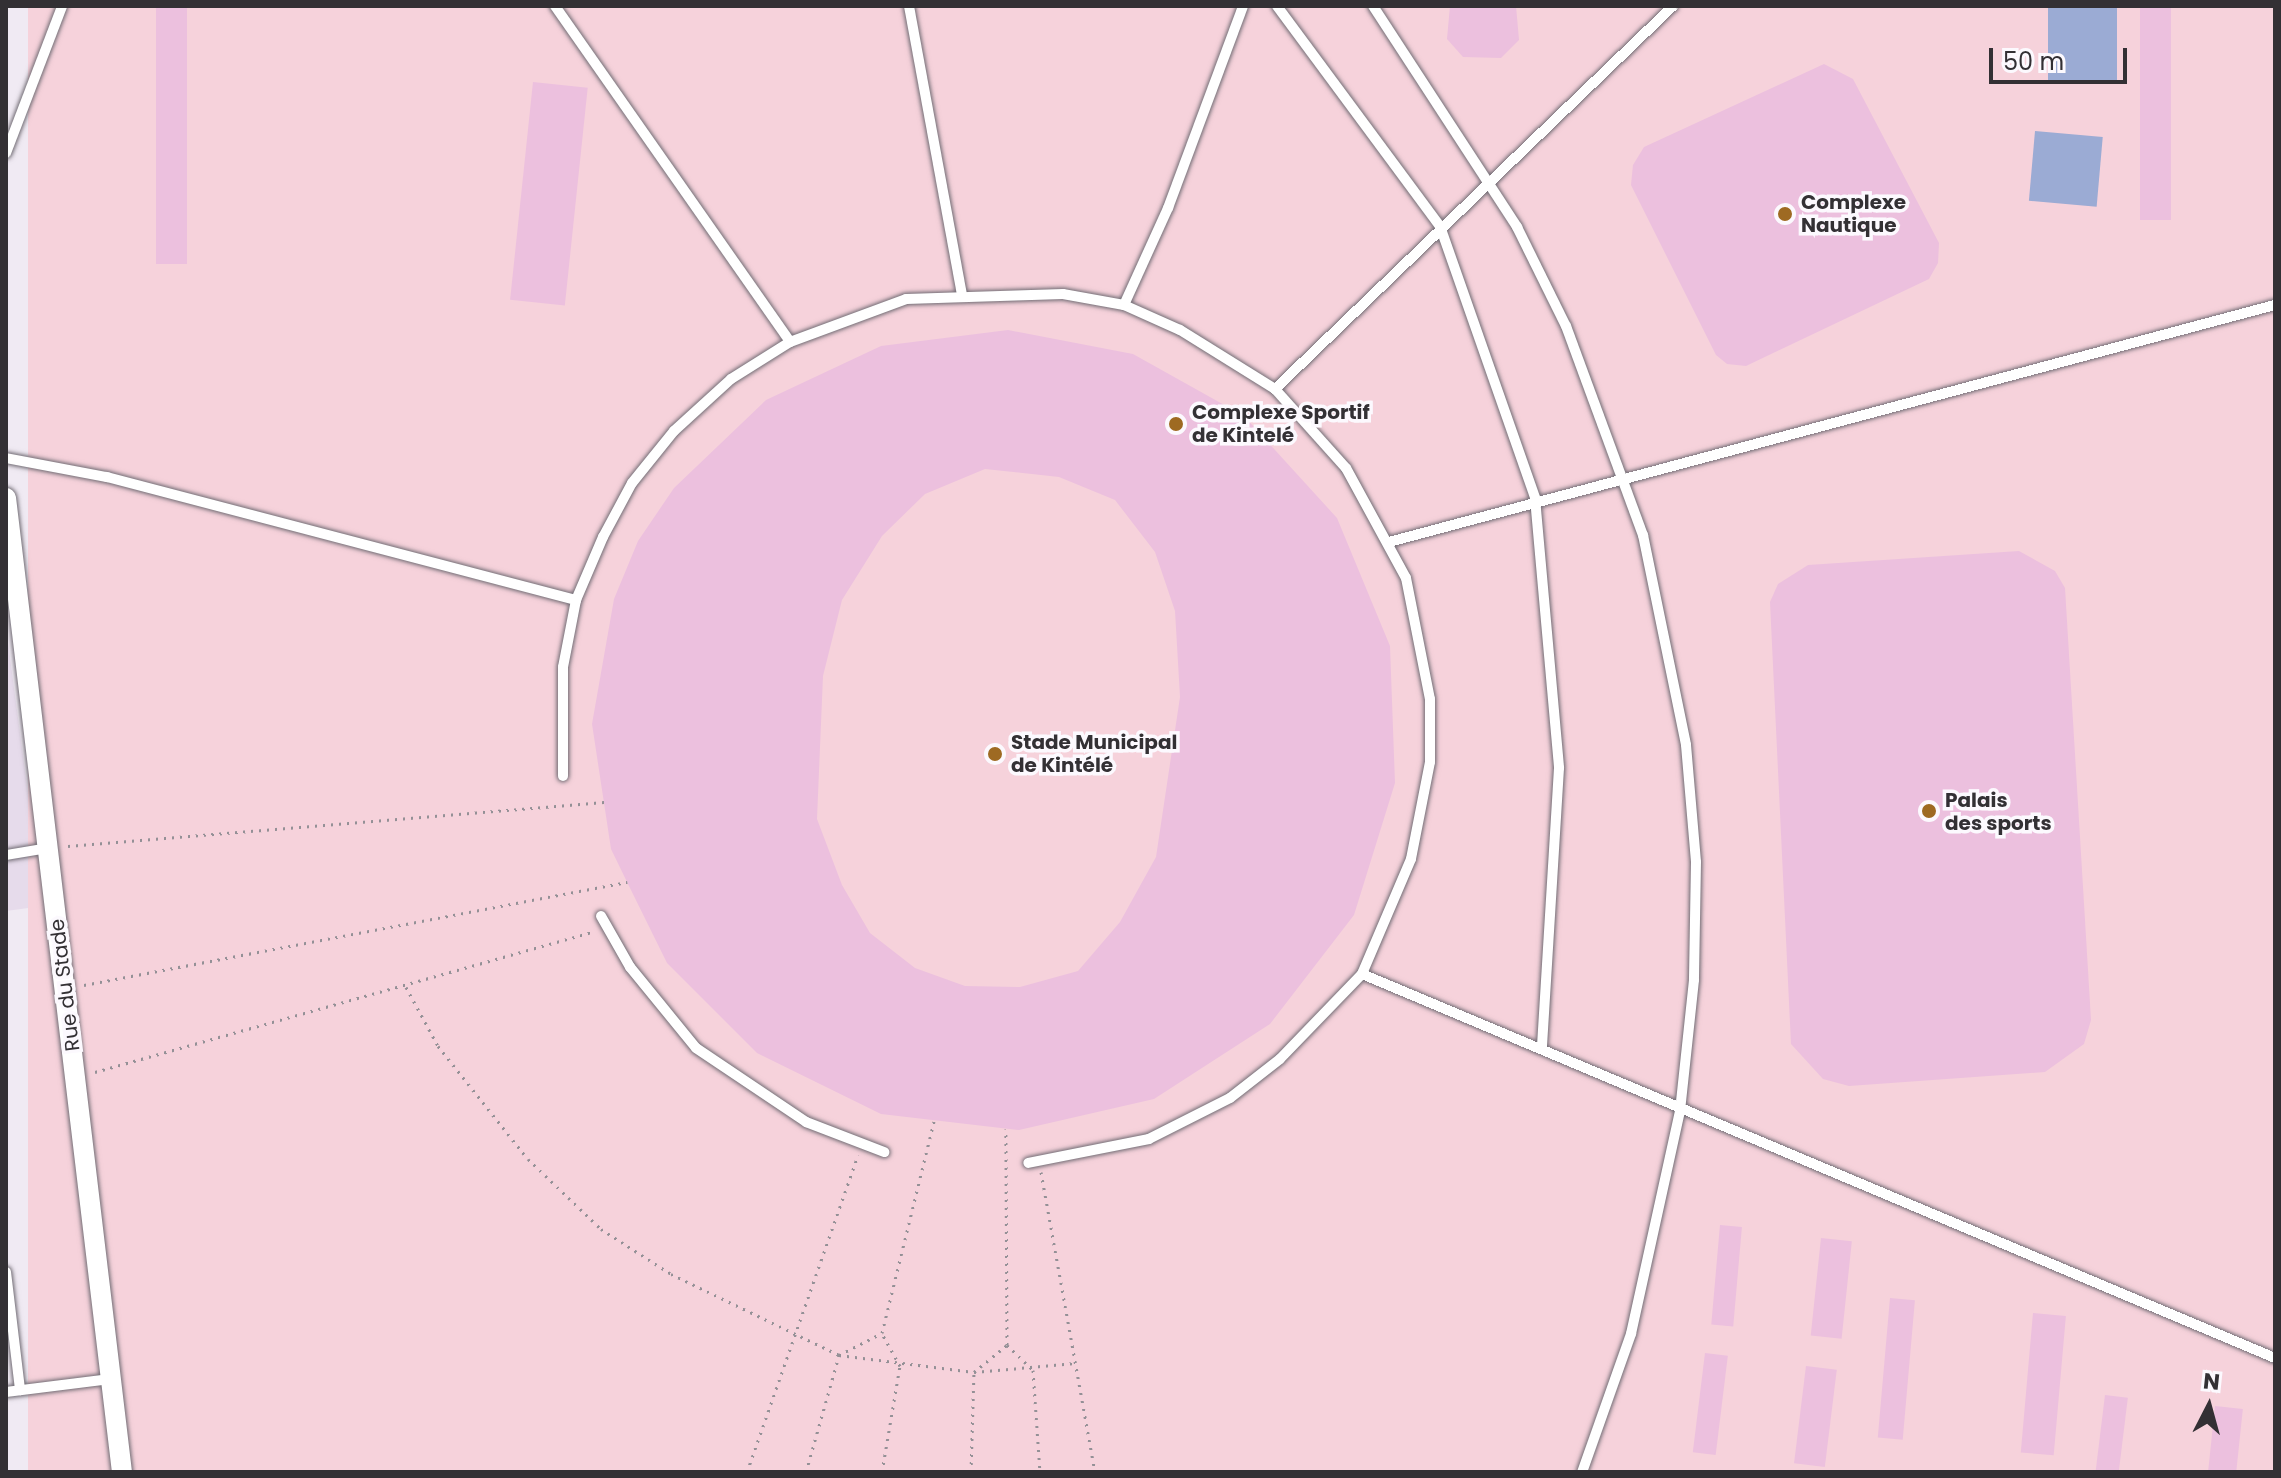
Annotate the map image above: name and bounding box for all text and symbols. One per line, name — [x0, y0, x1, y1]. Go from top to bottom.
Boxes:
scale bar — [1993, 32, 2131, 82]
text: 50 m — [2003, 45, 2064, 78]
place label: Complexe Nautique — [1801, 190, 1906, 237]
marker: Complexe Nautique — [1776, 205, 1794, 223]
place label: Complexe Sportif de Kintelé — [1192, 400, 1370, 447]
marker: Complexe Sportif de Kintelé — [1167, 415, 1185, 433]
place label: Stade Municipal de Kintélé — [1011, 730, 1177, 777]
marker: Stade Municipal de Kintélé — [986, 745, 1004, 763]
place label: Palais des sports — [1945, 788, 2052, 835]
marker: Palais des sports — [1920, 802, 1938, 820]
street label: Rue du Stade — [45, 918, 85, 1052]
text: N — [2202, 1365, 2221, 1398]
north arrow — [2169, 1366, 2249, 1446]

